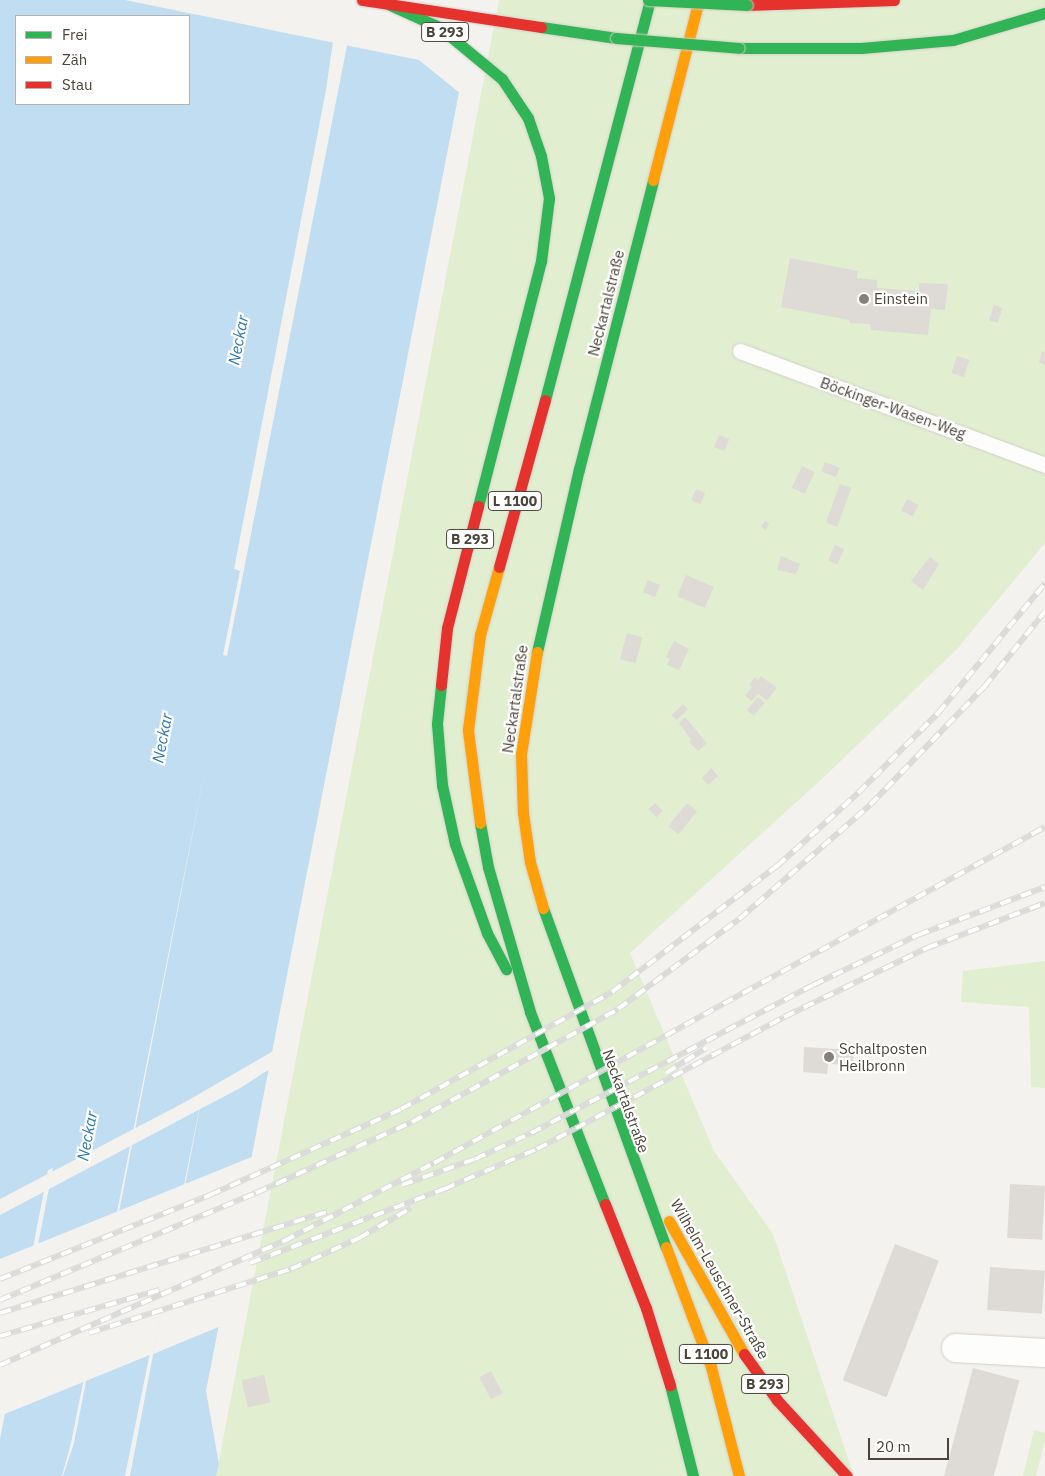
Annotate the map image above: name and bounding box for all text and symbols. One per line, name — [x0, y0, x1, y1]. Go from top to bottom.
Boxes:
legend — [15, 15, 190, 105]
road number: B 293 — [420, 21, 470, 44]
text: Frei — [62, 25, 88, 44]
text: Zäh — [62, 50, 87, 69]
text: Stau — [62, 75, 93, 94]
street label: Neckartalstraße — [584, 248, 628, 358]
place label: Einstein — [874, 290, 928, 308]
marker: Einstein — [858, 293, 870, 305]
water label: Neckar — [224, 314, 252, 366]
street label: Böckinger-Wasen-Weg — [818, 373, 968, 443]
road number: L 1100 — [488, 490, 542, 512]
road number: B 293 — [445, 528, 495, 550]
street label: Neckartalstraße — [499, 644, 531, 754]
water label: Neckar — [148, 712, 176, 764]
place label: Schaltposten Heilbronn — [839, 1039, 927, 1074]
street label: Neckartalstraße — [599, 1047, 653, 1155]
marker: Schaltposten Heilbronn — [823, 1051, 835, 1063]
water label: Neckar — [73, 1110, 101, 1162]
street label: Wilhelm-Leuschner-Straße — [667, 1196, 773, 1362]
road number: L 1100 — [678, 1342, 734, 1366]
road number: B 293 — [740, 1372, 790, 1396]
scale bar — [870, 1428, 951, 1460]
text: 20 m — [876, 1437, 911, 1456]

